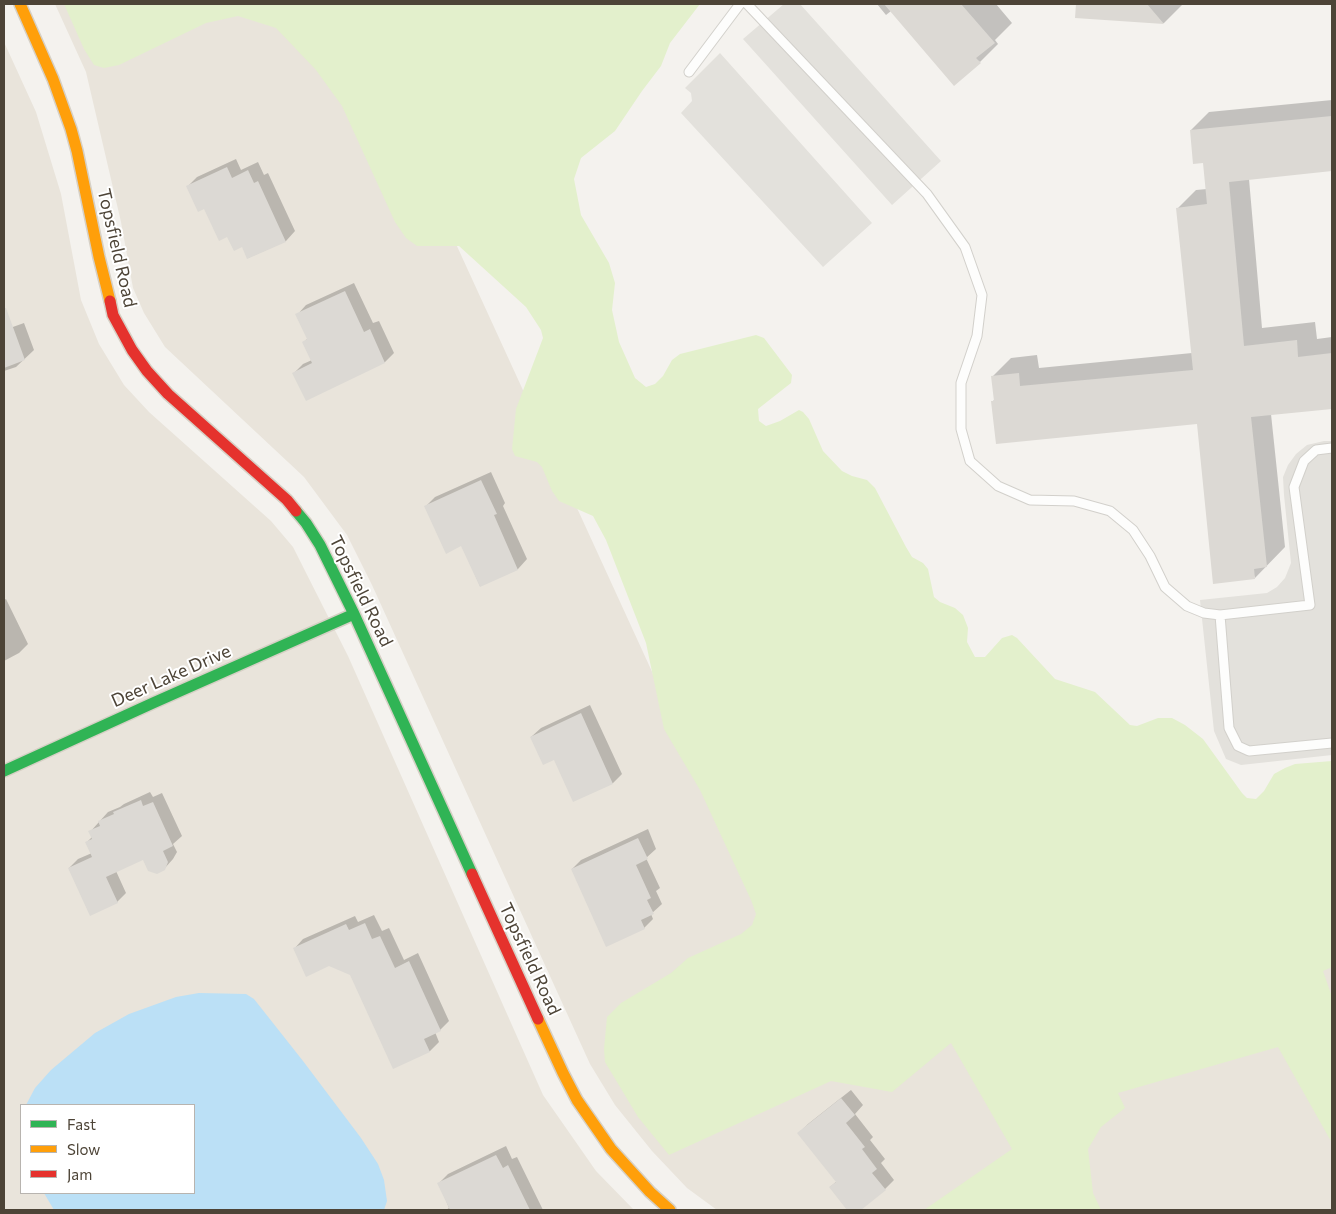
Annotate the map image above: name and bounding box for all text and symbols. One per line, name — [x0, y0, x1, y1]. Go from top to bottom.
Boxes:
street label: Topsfield Road — [93, 187, 141, 309]
street label: Topsfield Road — [325, 532, 397, 650]
street label: Deer Lake Drive — [108, 640, 234, 712]
street label: Topsfield Road — [495, 900, 565, 1018]
legend — [20, 1104, 195, 1194]
text: Fast — [67, 1115, 96, 1133]
text: Slow — [67, 1140, 100, 1158]
text: Jam — [67, 1165, 92, 1183]

